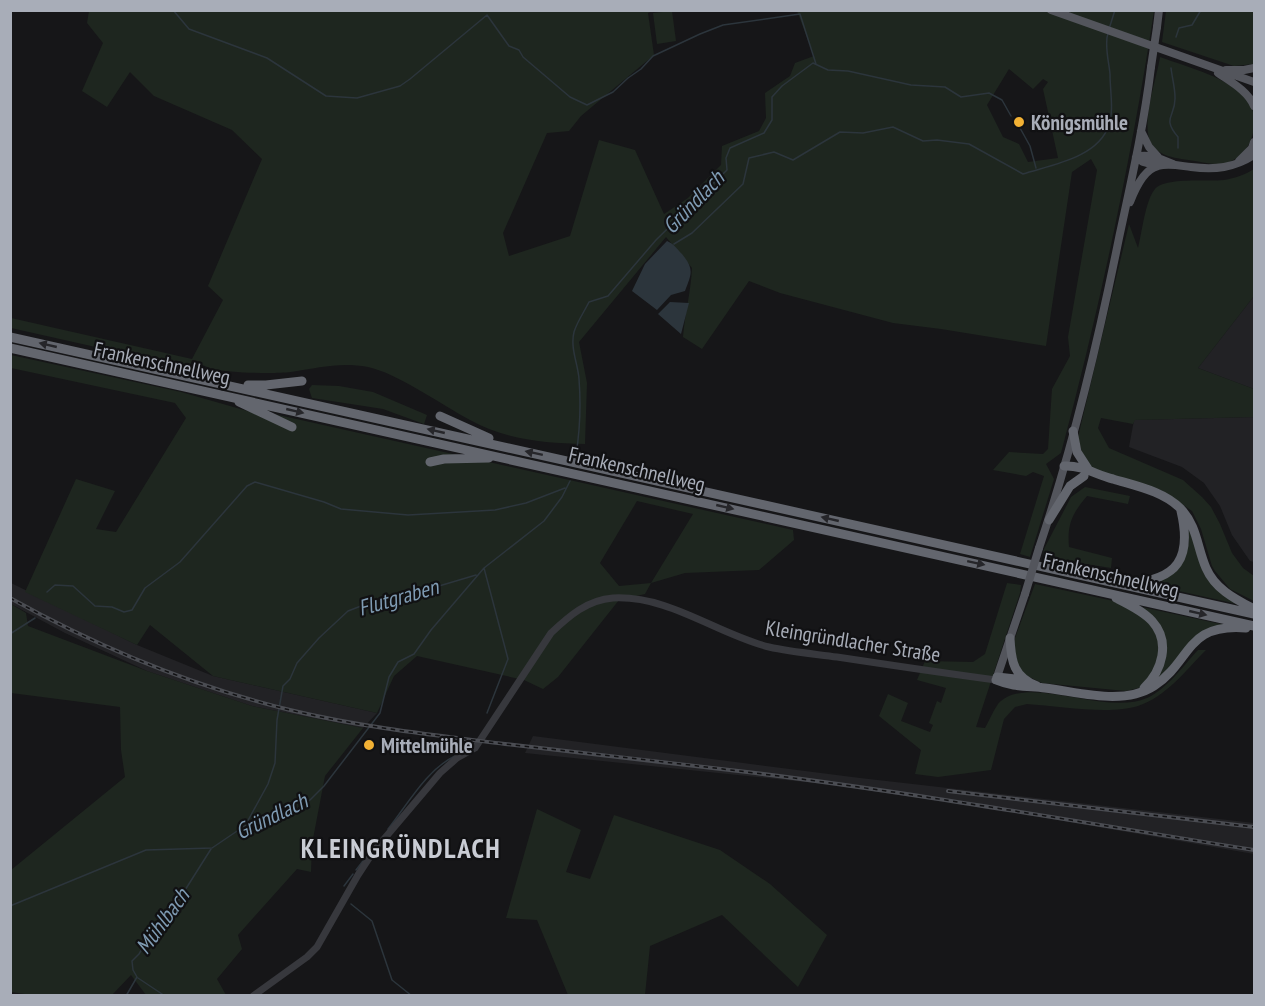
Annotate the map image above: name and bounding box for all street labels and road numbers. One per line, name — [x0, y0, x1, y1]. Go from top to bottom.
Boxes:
street label: Frankenschnellweg — [91, 335, 233, 391]
street label: Frankenschnellweg — [566, 440, 708, 498]
street label: Frankenschnellweg — [1040, 546, 1182, 604]
street label: Kleingründlacher Straße — [764, 614, 942, 668]

